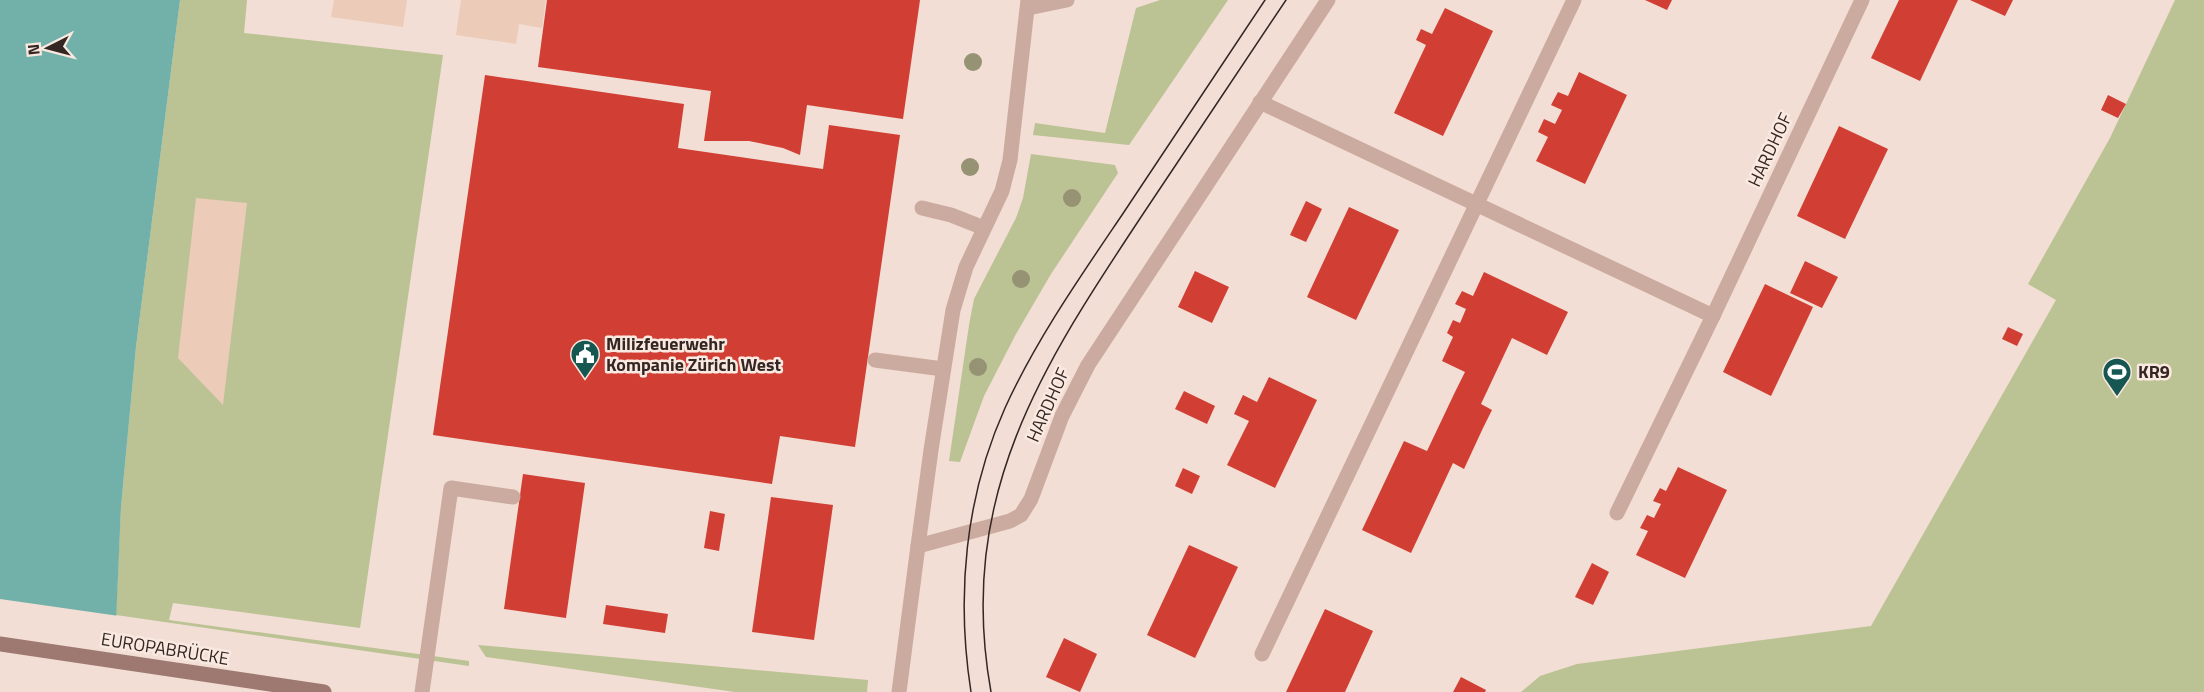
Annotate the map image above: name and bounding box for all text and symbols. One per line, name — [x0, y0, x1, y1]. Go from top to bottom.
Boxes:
north arrow — [18, 18, 78, 78]
text: N — [21, 43, 46, 56]
street label: HARDHOF — [1741, 108, 1798, 191]
place label: Milizfeuerwehr Kompanie Zürich West — [606, 330, 782, 378]
public building icon: Milizfeuerwehr Kompanie Zürich West — [569, 338, 601, 380]
sports icon: KR9 — [2101, 356, 2133, 398]
place label: KR9 — [2138, 358, 2170, 385]
street label: HARDHOF — [1019, 363, 1076, 446]
street label: EUROPABRÜCKE — [99, 625, 231, 672]

